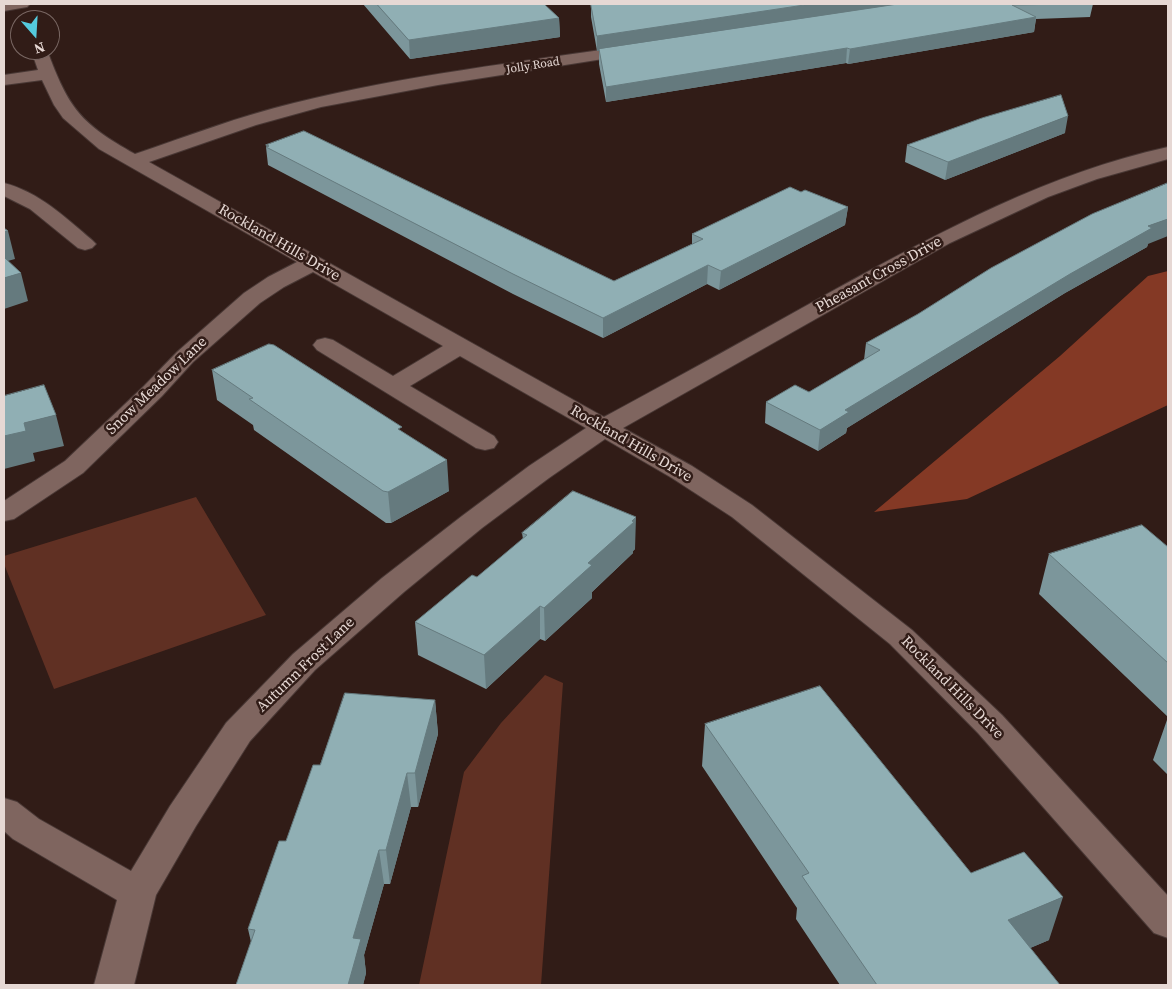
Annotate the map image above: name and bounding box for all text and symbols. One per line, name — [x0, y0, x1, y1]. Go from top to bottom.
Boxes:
north arrow — [10, 10, 60, 60]
text: N — [31, 37, 48, 59]
street label: Jolly Road — [505, 55, 561, 77]
street label: Rockland Hills Drive — [215, 201, 343, 285]
street label: Pheasant Cross Drive — [813, 233, 945, 317]
street label: Snow Meadow Lane — [103, 333, 211, 439]
street label: Rockland Hills Drive — [567, 402, 695, 486]
street label: Autumn Frost Lane — [253, 614, 359, 716]
street label: Rockland Hills Drive — [897, 633, 1007, 743]

